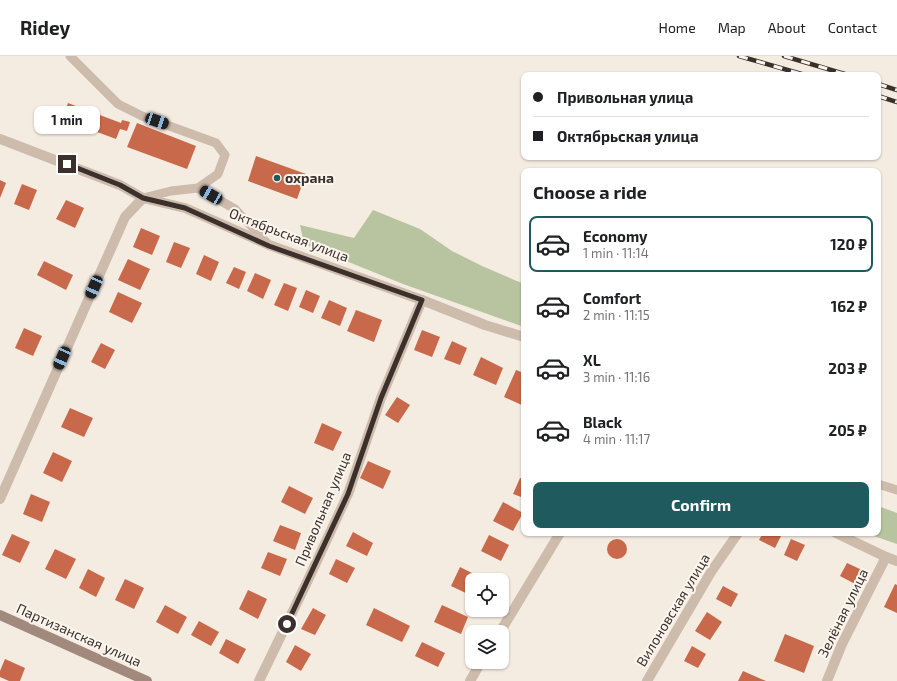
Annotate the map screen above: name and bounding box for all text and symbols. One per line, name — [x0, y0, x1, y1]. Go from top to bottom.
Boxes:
text: Ridey — [20, 16, 70, 39]
text: Home — [659, 19, 696, 36]
text: Map — [718, 19, 746, 36]
text: About — [768, 19, 806, 36]
text: Contact — [828, 19, 877, 36]
text: Привольная улица — [557, 88, 693, 106]
callout: 1 min — [34, 106, 100, 134]
car — [144, 111, 170, 131]
text: 1 min — [51, 112, 83, 128]
text: Октябрьская улица — [557, 127, 699, 145]
route end — [58, 155, 76, 173]
place label: охрана — [285, 169, 334, 186]
marker: охрана — [272, 173, 282, 183]
text: Choose a ride — [533, 181, 647, 203]
car — [198, 184, 224, 206]
street label: Октябрьская улица — [227, 204, 351, 265]
icon: car — [535, 226, 571, 262]
text: Economy — [583, 227, 648, 245]
text: 120 ₽ — [830, 235, 867, 253]
text: 1 min · 11:14 — [583, 245, 649, 261]
car — [84, 274, 104, 300]
icon: car — [535, 288, 571, 324]
text: Comfort — [583, 289, 641, 307]
text: 162 ₽ — [831, 297, 867, 315]
text: 2 min · 11:15 — [583, 307, 650, 323]
car — [52, 345, 72, 371]
icon: car — [535, 350, 571, 386]
text: XL — [583, 351, 601, 369]
text: 203 ₽ — [828, 359, 867, 377]
text: 3 min · 11:16 — [583, 369, 650, 385]
icon: car — [535, 412, 571, 448]
text: Black — [583, 413, 622, 431]
text: 205 ₽ — [828, 421, 867, 439]
text: 4 min · 11:17 — [583, 431, 650, 447]
street label: Привольная улица — [291, 449, 354, 568]
button: Confirm — [533, 482, 869, 528]
street label: Вилоновская улица — [632, 550, 713, 669]
street label: Зелёная улица — [814, 566, 871, 660]
map controls — [465, 573, 509, 669]
button: locate — [465, 573, 509, 617]
street label: Партизанская улица — [14, 599, 144, 670]
route start — [278, 615, 296, 633]
button: layers — [465, 625, 509, 669]

